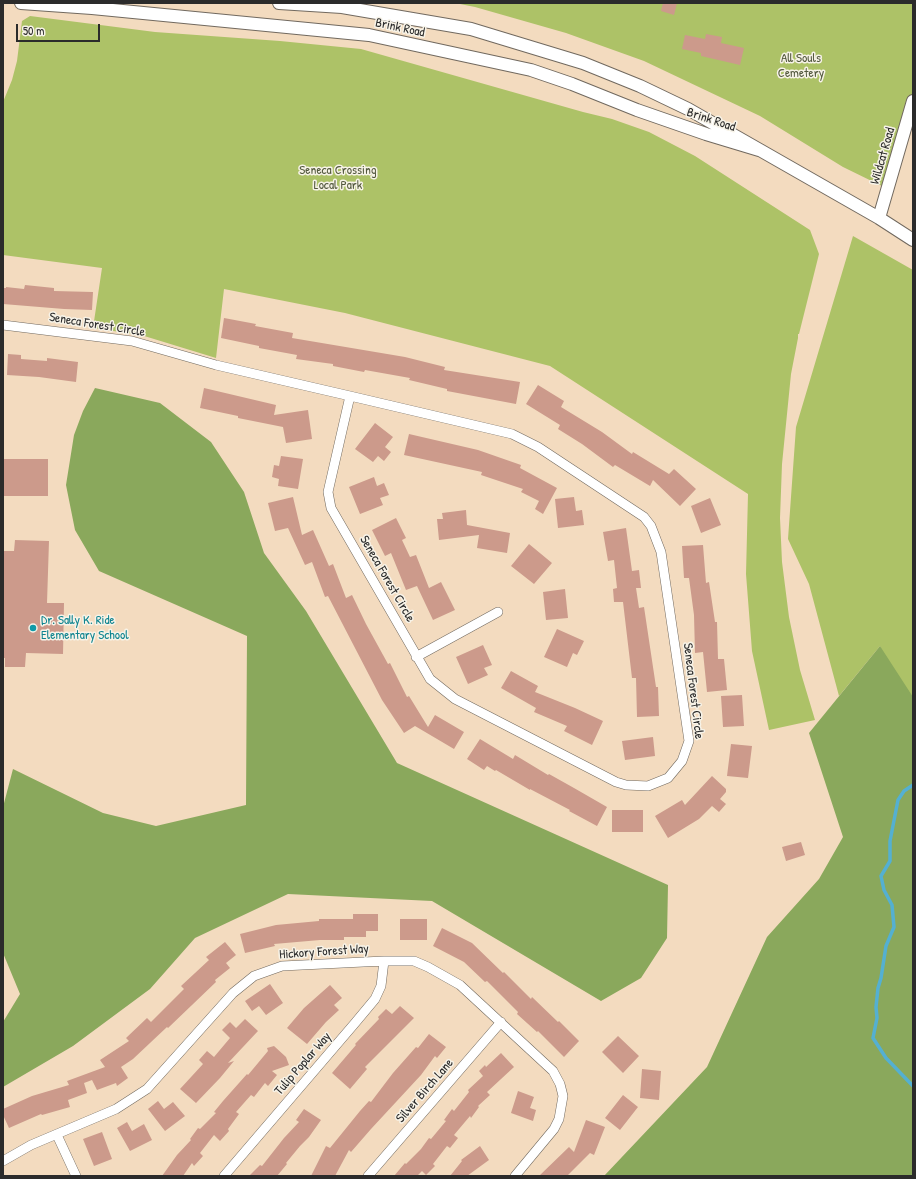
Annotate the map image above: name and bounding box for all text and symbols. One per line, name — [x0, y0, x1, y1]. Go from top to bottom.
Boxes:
street label: Brink Road — [374, 15, 426, 41]
scale bar — [18, 16, 102, 42]
text: 50 m — [23, 22, 44, 39]
park label: All Souls Cemetery — [778, 51, 824, 82]
street label: Brink Road — [685, 105, 737, 135]
street label: Wildcat Road — [867, 126, 899, 186]
park label: Seneca Crossing Local Park — [299, 163, 377, 194]
street label: Seneca Forest Circle — [48, 310, 146, 340]
street label: Seneca Forest Circle — [356, 533, 418, 625]
place label: Dr. Sally K. Ride Elementary School — [41, 613, 129, 644]
marker: Dr. Sally K. Ride Elementary School — [28, 623, 38, 633]
street label: Seneca Forest Circle — [679, 642, 707, 740]
street label: Hickory Forest Way — [279, 941, 369, 963]
street label: Tulip Poplar Way — [271, 1029, 335, 1099]
street label: Silver Birch Lane — [393, 1056, 457, 1126]

